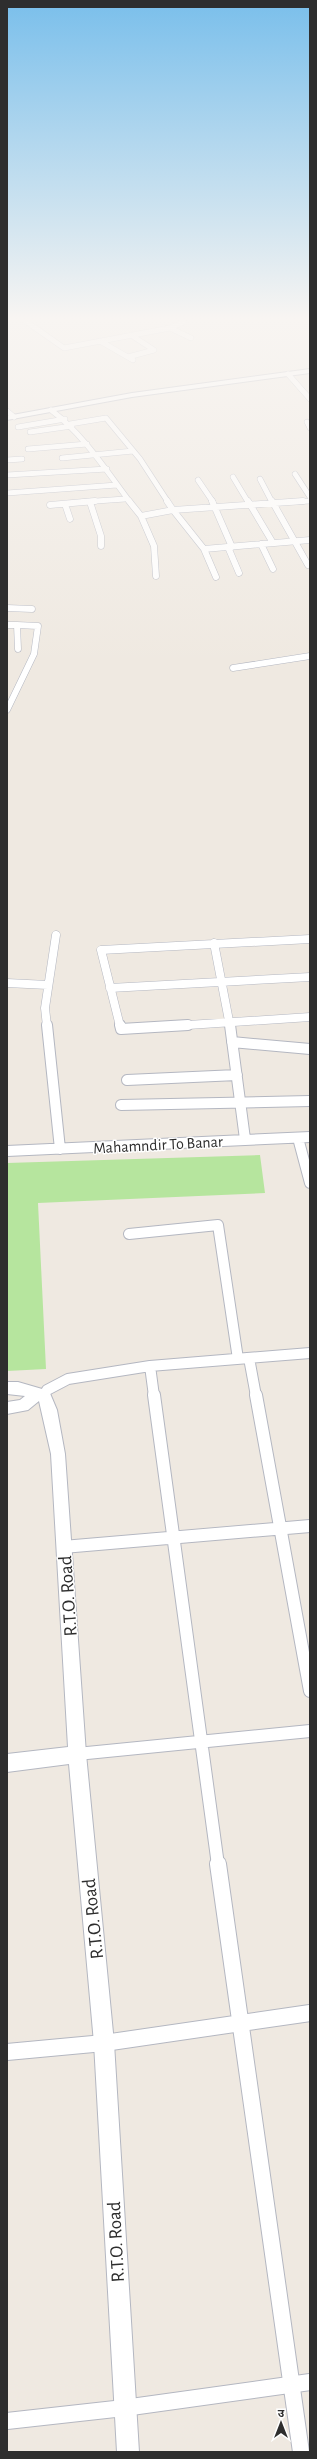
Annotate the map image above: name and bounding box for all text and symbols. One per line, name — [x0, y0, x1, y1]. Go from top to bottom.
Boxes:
street label: Mahamndir To Banar — [93, 1134, 224, 1156]
street label: R.T.O. Road — [56, 1555, 81, 1637]
street label: R.T.O. Road — [80, 1877, 107, 1960]
street label: R.T.O. Road — [105, 2201, 128, 2283]
north arrow — [261, 2403, 301, 2443]
text: उ — [278, 2408, 285, 2419]

